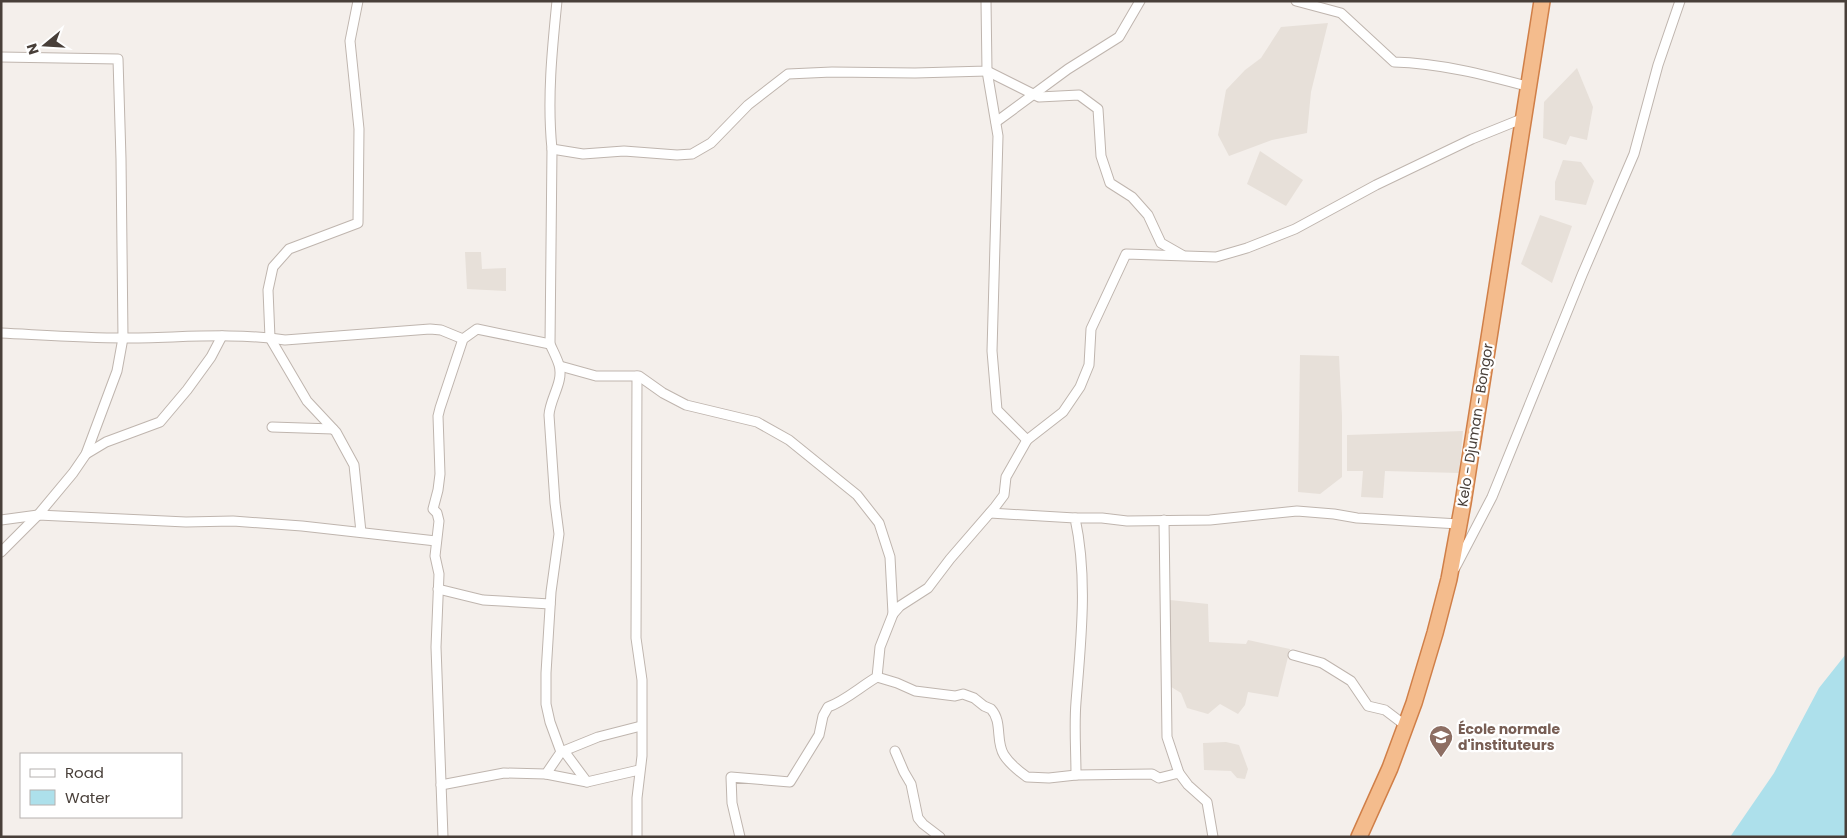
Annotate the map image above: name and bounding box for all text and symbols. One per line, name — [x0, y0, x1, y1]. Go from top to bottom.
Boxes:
north arrow — [20, 20, 70, 70]
text: N — [21, 41, 44, 57]
street label: Kelo - Djuman - Bongor — [1452, 342, 1498, 508]
place label: École normale d'instituteurs — [1458, 719, 1560, 755]
school or university icon: École normale d'instituteurs — [1428, 724, 1454, 758]
legend — [20, 753, 182, 818]
text: Road — [65, 762, 104, 783]
text: Water — [65, 787, 111, 808]

